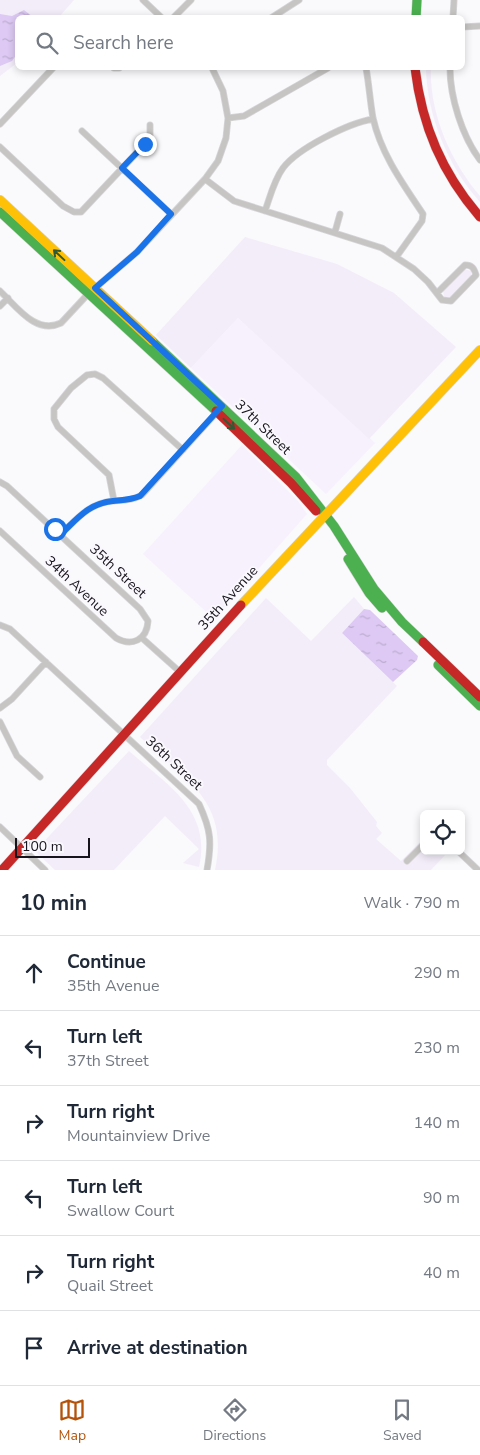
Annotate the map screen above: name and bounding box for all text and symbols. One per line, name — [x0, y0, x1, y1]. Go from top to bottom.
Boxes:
search box — [15, 15, 465, 70]
icon: search — [33, 29, 61, 57]
text: Search here — [73, 30, 174, 56]
route end — [134, 133, 157, 156]
one-way arrow — [53, 249, 66, 261]
street label: 37th Street — [231, 395, 295, 459]
one-way arrow — [223, 418, 235, 430]
route start — [44, 518, 67, 541]
street label: 35th Street — [85, 540, 151, 602]
street label: 34th Avenue — [41, 551, 113, 621]
street label: 35th Avenue — [194, 562, 262, 634]
street label: 36th Street — [141, 732, 207, 794]
map controls — [420, 810, 465, 855]
button: locate — [420, 810, 465, 855]
scale bar — [15, 835, 90, 858]
text: 100 m — [22, 837, 63, 856]
text: 10 min — [20, 889, 87, 917]
text: Walk · 790 m — [364, 892, 460, 914]
text: Continue — [67, 949, 146, 975]
icon: ahead — [20, 959, 48, 987]
text: 290 m — [413, 962, 460, 984]
text: 35th Avenue — [67, 975, 159, 997]
text: Turn left — [67, 1024, 142, 1050]
icon: left — [20, 1034, 48, 1062]
text: 230 m — [413, 1037, 460, 1059]
text: 37th Street — [67, 1050, 149, 1072]
text: Turn right — [67, 1099, 154, 1125]
icon: right — [20, 1109, 48, 1137]
text: 140 m — [413, 1112, 460, 1134]
text: Mountainview Drive — [67, 1125, 210, 1147]
text: Turn left — [67, 1174, 142, 1200]
icon: left — [20, 1184, 48, 1212]
text: 90 m — [423, 1187, 460, 1209]
text: Swallow Court — [67, 1200, 174, 1222]
text: Turn right — [67, 1249, 154, 1275]
icon: right — [20, 1259, 48, 1287]
text: 40 m — [423, 1262, 460, 1284]
text: Quail Street — [67, 1275, 153, 1297]
icon: arrive — [20, 1334, 48, 1362]
text: Arrive at destination — [67, 1335, 248, 1361]
tab: Map — [58, 1396, 86, 1445]
tab: Directions — [203, 1396, 266, 1445]
tab: Saved — [383, 1396, 422, 1445]

